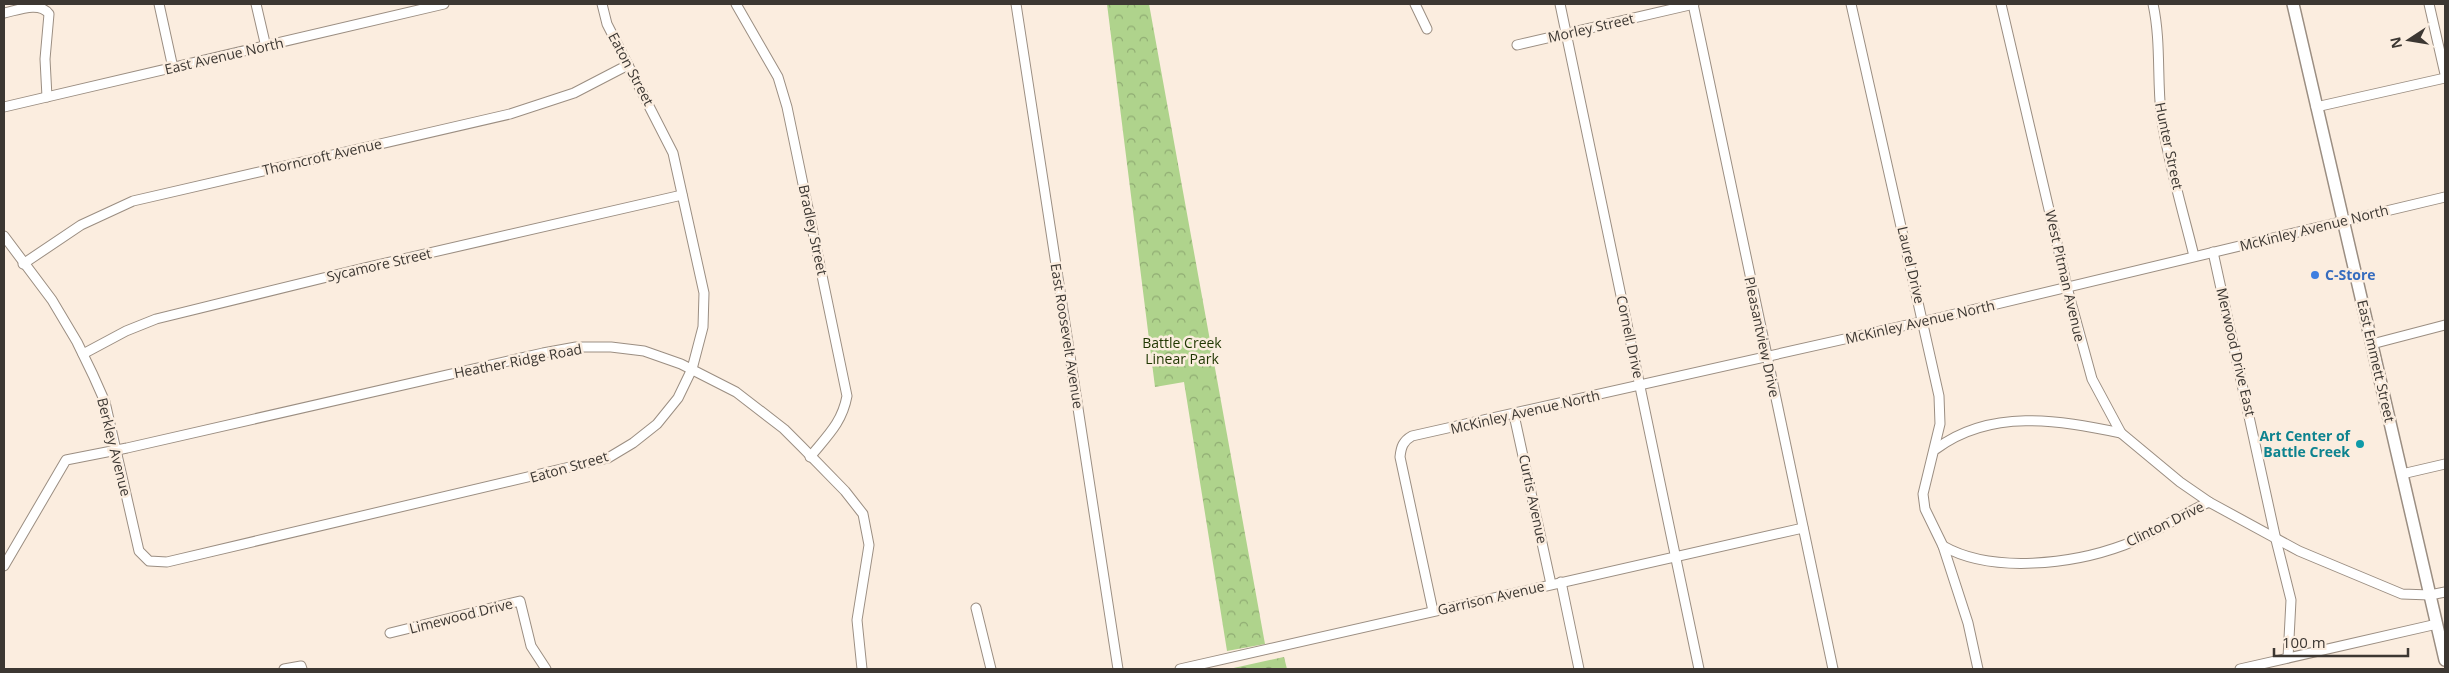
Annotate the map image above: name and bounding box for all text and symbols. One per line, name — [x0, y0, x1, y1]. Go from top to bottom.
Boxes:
street label: Morley Street — [1546, 8, 1636, 47]
north arrow — [2384, 15, 2434, 65]
street label: Eaton Street — [604, 29, 659, 109]
street label: East Avenue North — [163, 33, 285, 78]
text: N — [2385, 35, 2406, 50]
street label: Hunter Street — [2151, 100, 2188, 191]
street label: Thorncroft Avenue — [260, 134, 384, 179]
street label: Bradley Street — [795, 183, 832, 277]
street label: McKinley Avenue North — [2238, 200, 2390, 255]
street label: West Pitman Avenue — [2041, 208, 2090, 344]
street label: Laurel Drive — [1893, 224, 1930, 305]
street label: Sycamore Street — [325, 243, 433, 286]
street label: East Roosevelt Avenue — [1047, 262, 1088, 410]
place label: C-Store — [2325, 265, 2376, 284]
marker: C-Store — [2309, 269, 2321, 281]
street label: Pleasantview Drive — [1740, 275, 1785, 399]
street label: Merwood Drive East — [2212, 286, 2261, 418]
street label: Cornell Drive — [1612, 294, 1649, 380]
street label: McKinley Avenue North — [1843, 295, 1996, 348]
street label: East Emmett Street — [2353, 298, 2400, 424]
park label: Battle Creek Linear Park — [1142, 333, 1222, 368]
street label: Heather Ridge Road — [452, 339, 584, 382]
street label: McKinley Avenue North — [1448, 385, 1601, 438]
street label: Berkley Avenue — [93, 396, 136, 498]
place label: Art Center of Battle Creek — [2259, 426, 2352, 461]
marker: Art Center of Battle Creek — [2354, 438, 2366, 450]
street label: Eaton Street — [528, 446, 610, 487]
street label: Curtis Avenue — [1515, 453, 1552, 545]
street label: Clinton Drive — [2123, 496, 2207, 551]
street label: Garrison Avenue — [1436, 576, 1546, 619]
street label: Limewood Drive — [407, 593, 515, 638]
scale bar — [2274, 626, 2408, 658]
text: 100 m — [2282, 632, 2326, 652]

